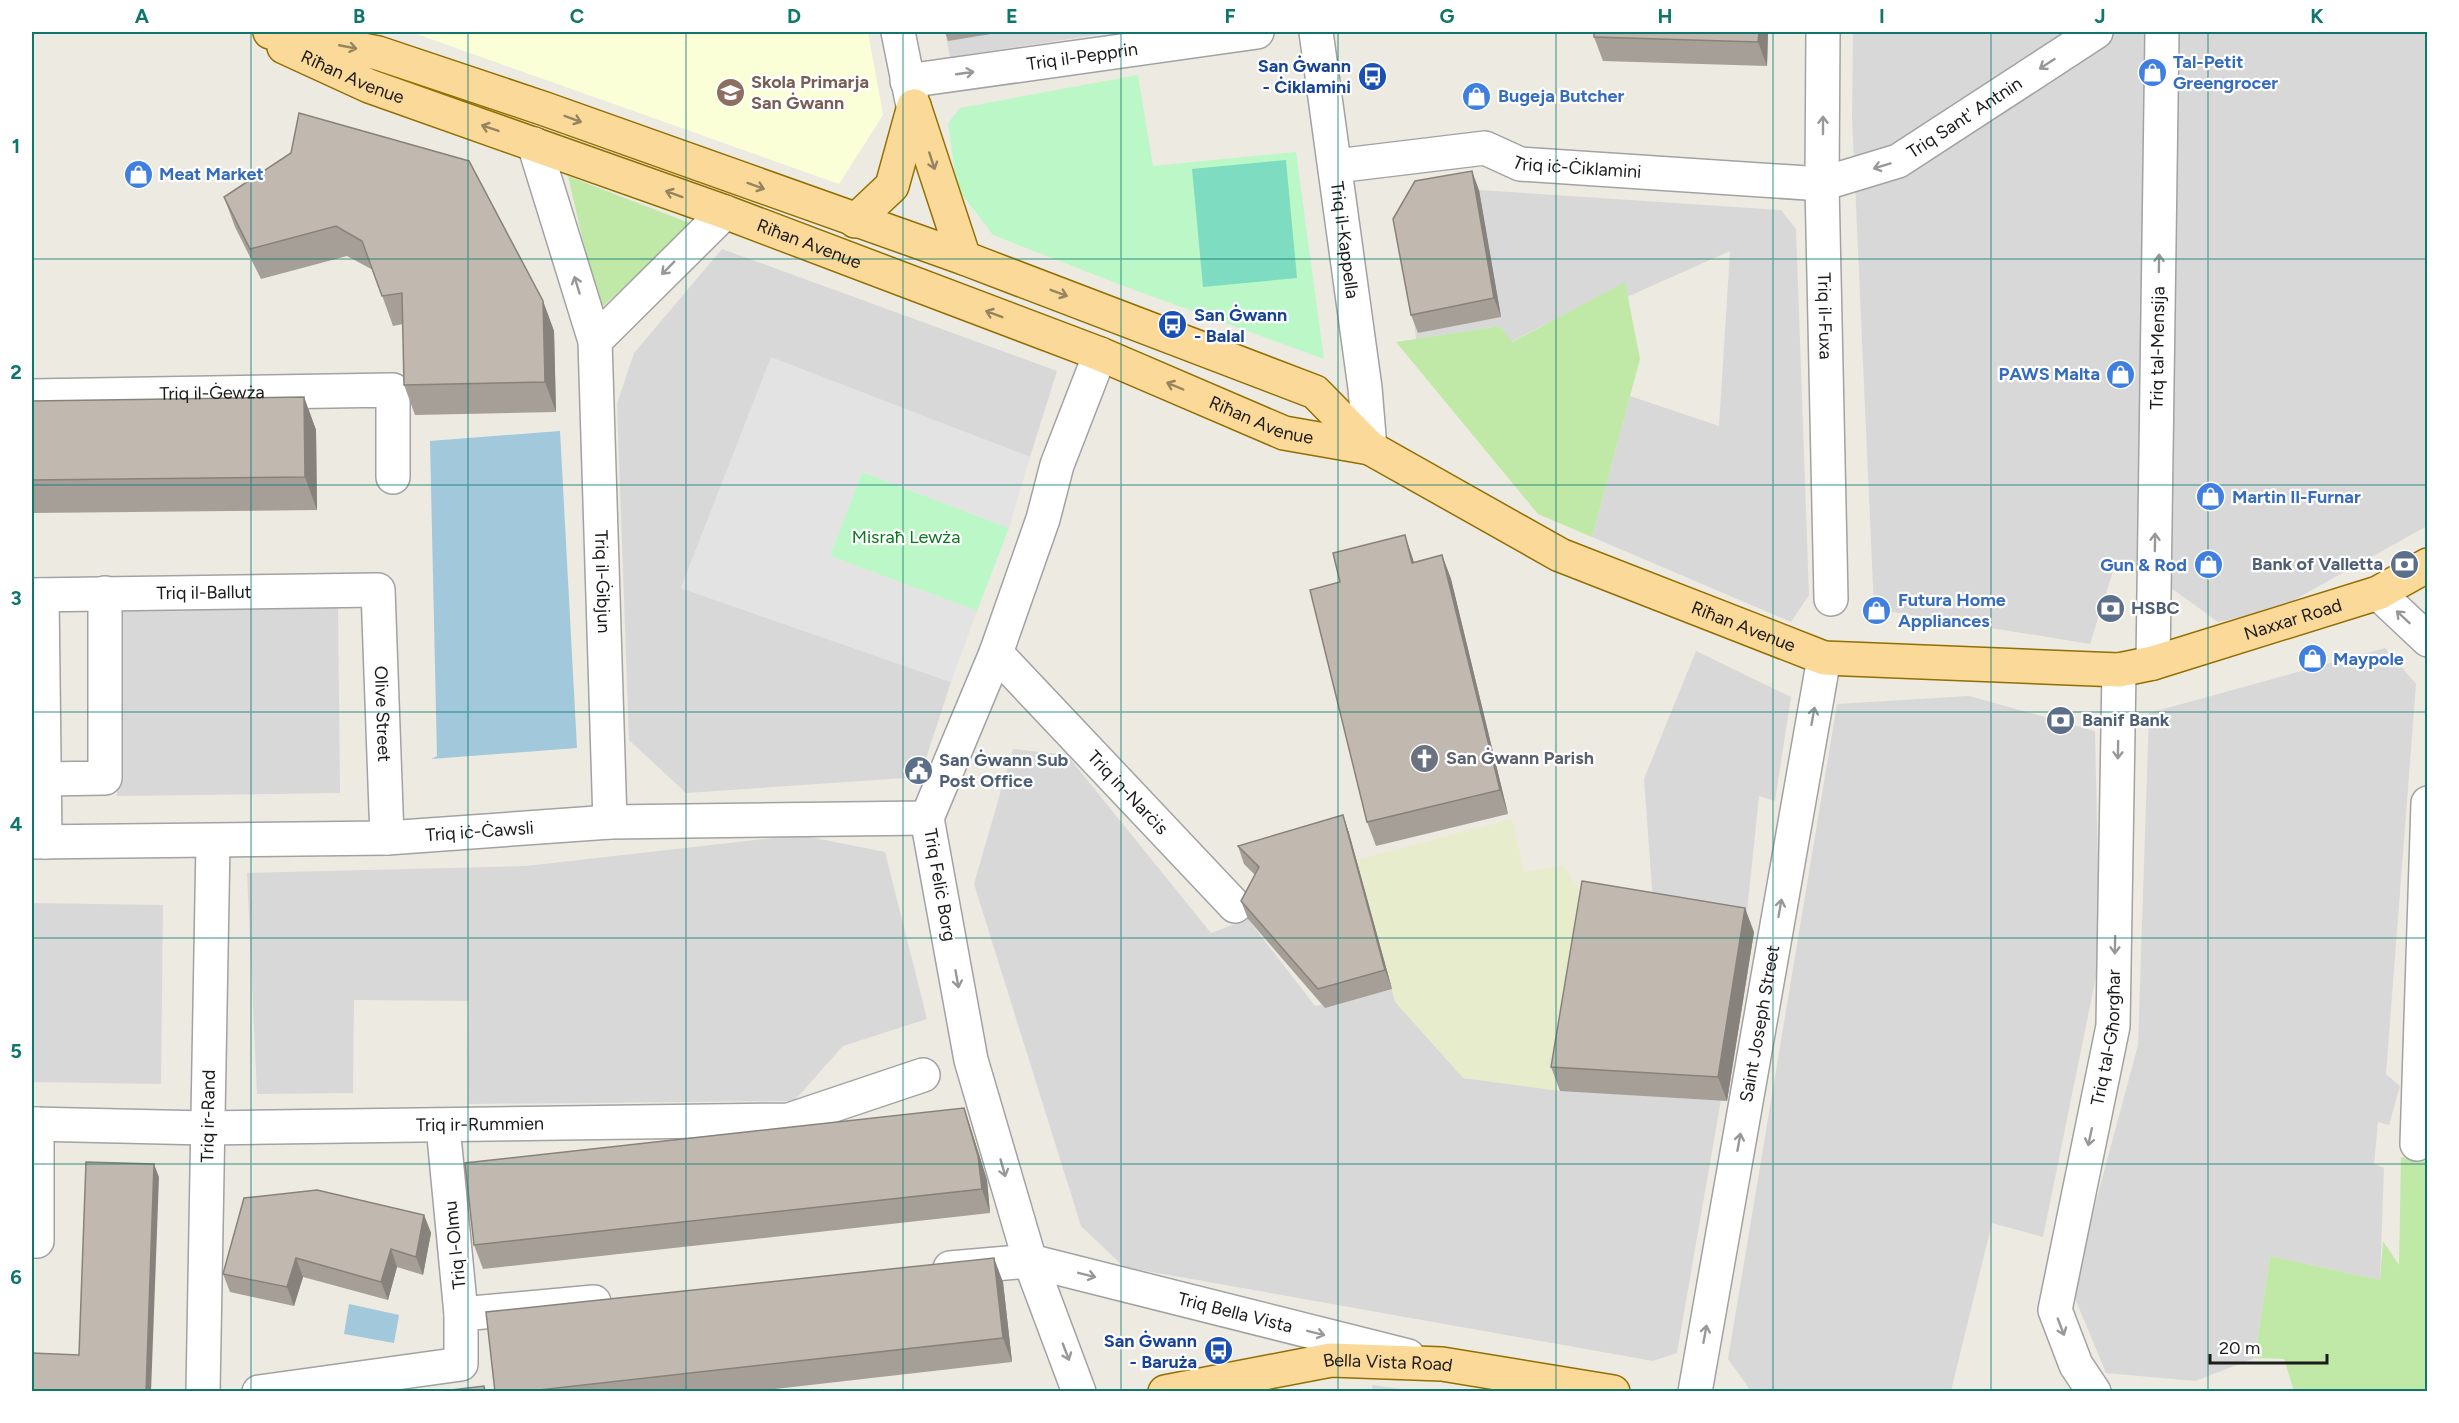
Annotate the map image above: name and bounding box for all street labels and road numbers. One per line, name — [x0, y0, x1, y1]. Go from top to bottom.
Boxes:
street label: Triq il-Pepprin — [1025, 38, 1139, 75]
street label: Riħan Avenue — [298, 45, 407, 109]
street label: Triq Sant' Antnin — [1903, 72, 2026, 163]
street label: Triq iċ-Ċiklamini — [1509, 151, 1642, 183]
street label: Triq il-Kappella — [1326, 180, 1364, 300]
street label: Riħan Avenue — [754, 214, 865, 274]
street label: Triq il-Fuxa — [1813, 272, 1837, 360]
street label: Triq tal-Mensija — [2146, 286, 2169, 410]
street label: Triq il-Ġewża — [159, 381, 265, 405]
street label: Riħan Avenue — [1206, 391, 1315, 449]
street label: Triq il-Ġibjun — [590, 530, 615, 634]
street label: Triq il-Ballut — [156, 581, 252, 604]
street label: Naxxar Road — [2241, 594, 2345, 645]
street label: Riħan Avenue — [1688, 596, 1799, 657]
street label: Olive Street — [370, 666, 395, 762]
street label: Triq in-Narċis — [1083, 746, 1173, 839]
street label: Triq iċ-Ċawsli — [425, 816, 535, 846]
street label: Triq Feliċ Borg — [919, 827, 961, 943]
street label: Saint Joseph Street — [1735, 943, 1784, 1104]
street label: Triq tal-Għorgħar — [2086, 969, 2125, 1108]
street label: Triq ir-Rand — [196, 1069, 220, 1163]
street label: Triq ir-Rummien — [416, 1112, 544, 1136]
street label: Triq l-Olmu — [439, 1200, 471, 1290]
street label: Triq Bella Vista — [1176, 1288, 1295, 1338]
street label: Bella Vista Road — [1321, 1349, 1454, 1377]

